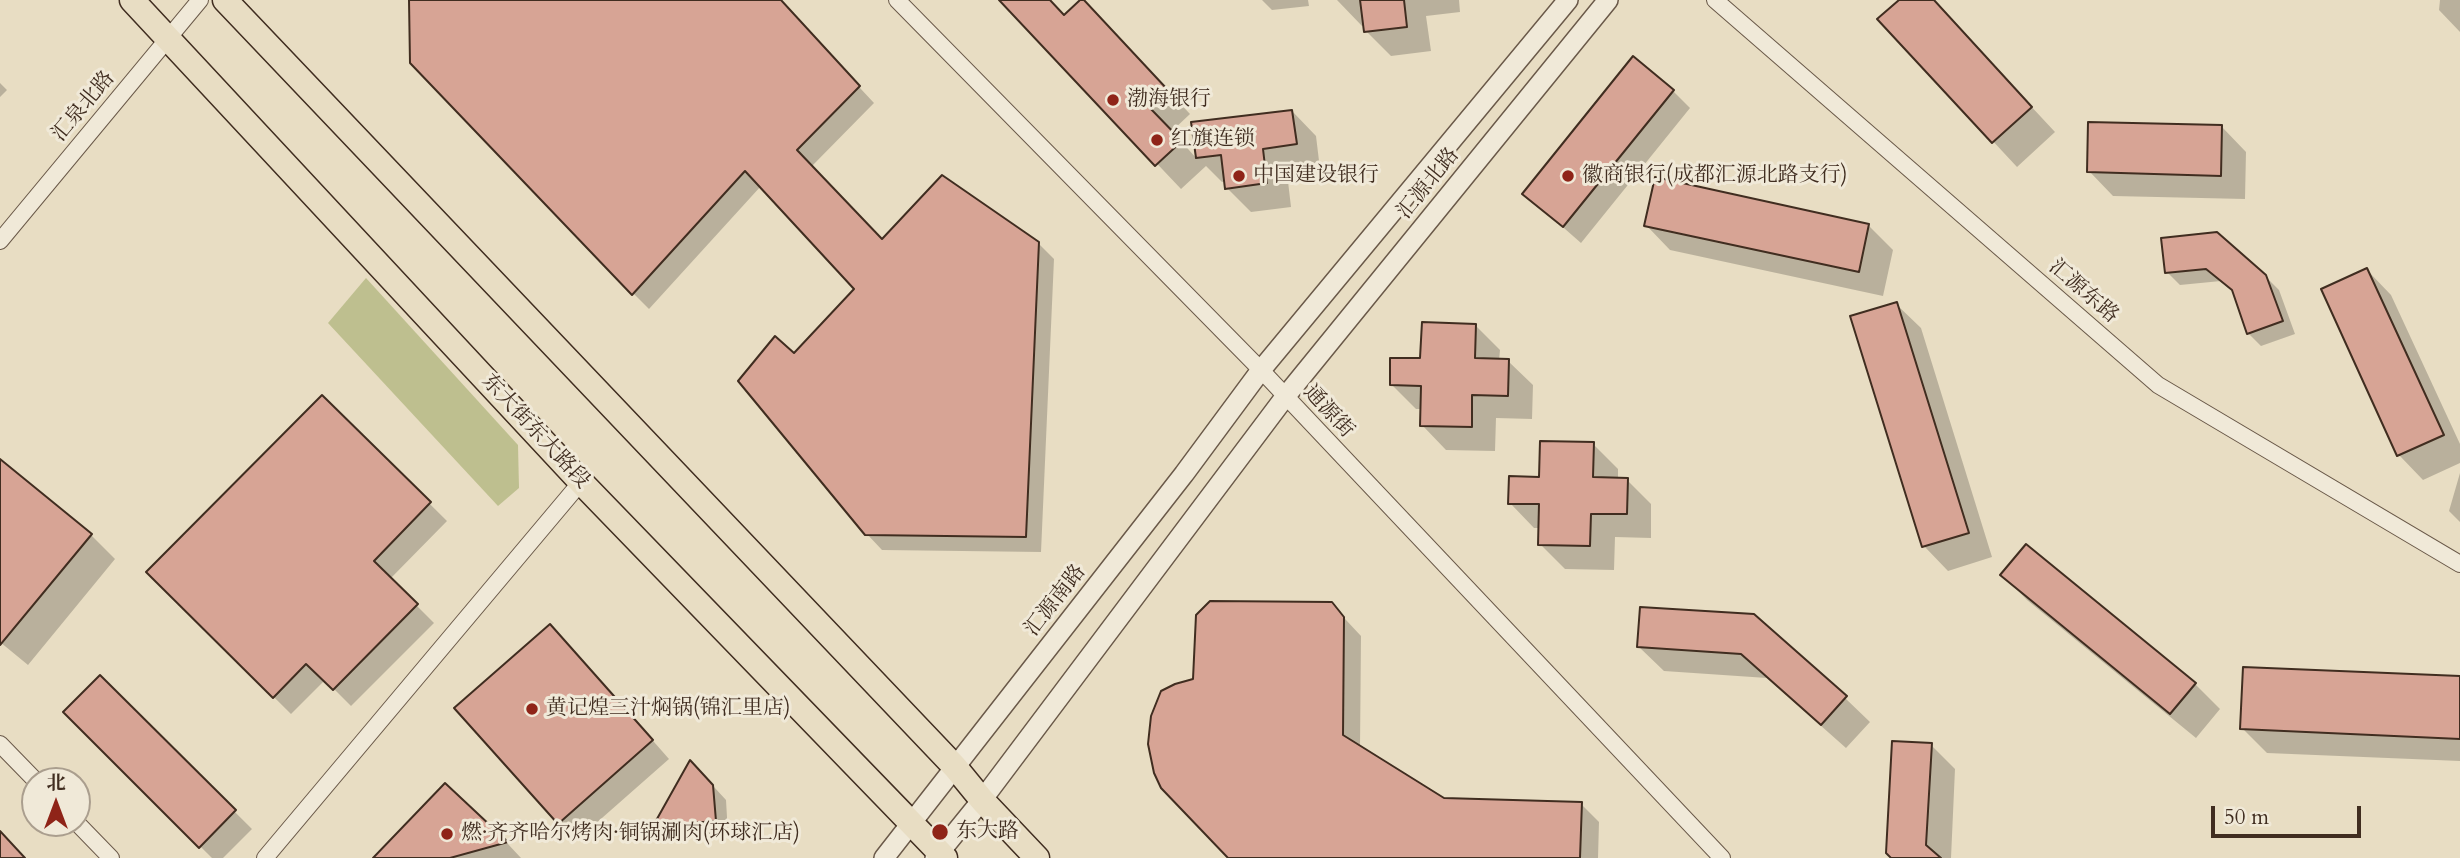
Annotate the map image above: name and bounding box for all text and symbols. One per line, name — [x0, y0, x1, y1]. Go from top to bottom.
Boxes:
street label: 汇泉北路 — [47, 67, 121, 147]
place label: 渤海银行 — [1127, 87, 1211, 113]
marker: 渤海银行 — [1105, 92, 1121, 108]
place label: 红旗连锁 — [1171, 127, 1255, 153]
marker: 红旗连锁 — [1149, 132, 1165, 148]
street label: 汇源北路 — [1393, 143, 1465, 225]
place label: 中国建设银行 — [1253, 163, 1379, 189]
place label: 徽商银行(成都汇源北路支行) — [1582, 163, 1847, 189]
marker: 中国建设银行 — [1231, 168, 1247, 184]
marker: 徽商银行(成都汇源北路支行) — [1560, 168, 1576, 184]
street label: 汇源东路 — [2043, 255, 2123, 329]
street label: 东大街东大路段 — [476, 370, 594, 494]
street label: 通源街 — [1297, 380, 1359, 444]
street label: 汇源南路 — [1020, 560, 1092, 642]
place label: 黄记煌三汁焖锅(锦汇里店) — [546, 696, 790, 722]
marker: 黄记煌三汁焖锅(锦汇里店) — [524, 701, 540, 717]
north arrow — [21, 767, 91, 837]
text: 北 — [46, 770, 66, 796]
scale bar — [2215, 792, 2366, 836]
text: 50 m — [2224, 803, 2269, 832]
place label: 东大路 — [956, 819, 1019, 845]
place label: 燃·齐齐哈尔烤肉·铜锅涮肉(环球汇店) — [461, 821, 800, 847]
marker: 东大路 — [930, 822, 950, 842]
marker: 燃·齐齐哈尔烤肉·铜锅涮肉(环球汇店) — [439, 826, 455, 842]

